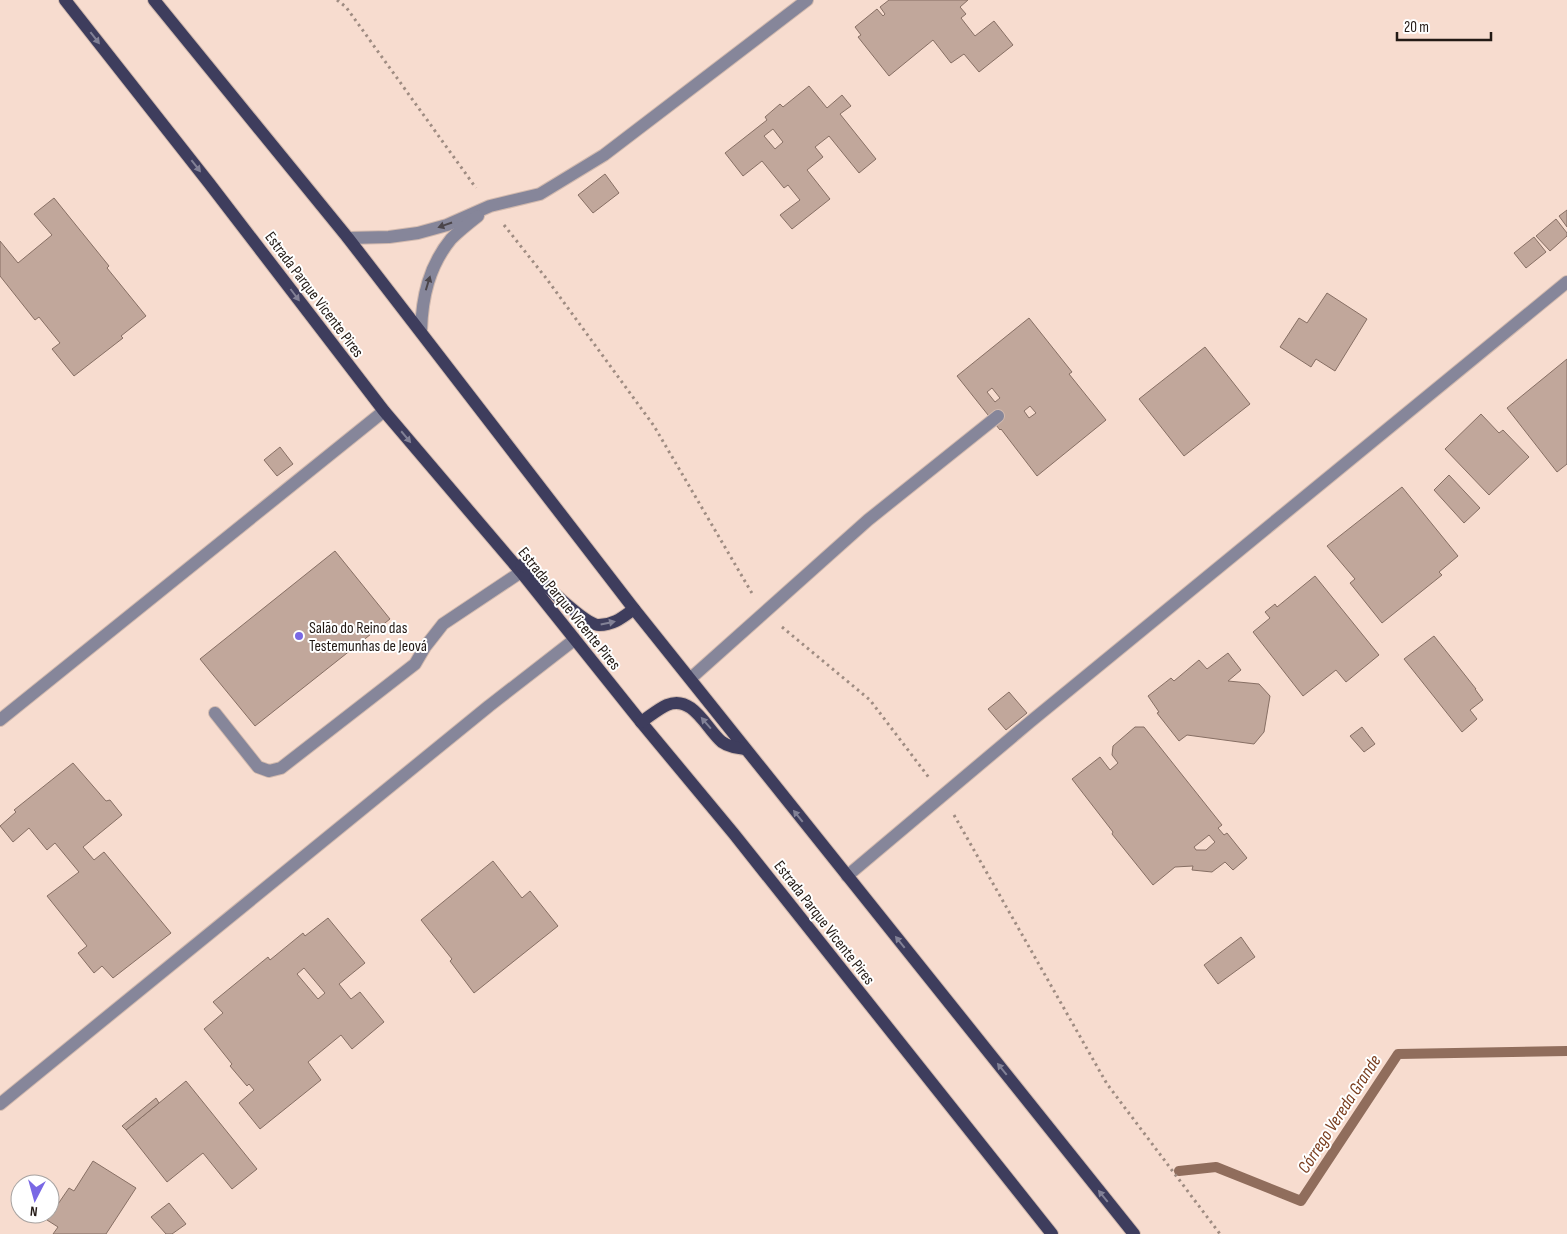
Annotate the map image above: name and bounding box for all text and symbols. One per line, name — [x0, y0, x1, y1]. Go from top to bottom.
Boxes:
scale bar — [1397, 10, 1491, 42]
text: 20 m — [1404, 18, 1429, 37]
one-way arrow — [90, 31, 101, 44]
one-way arrow — [190, 159, 201, 172]
one-way arrow — [437, 222, 452, 229]
street label: Estrada Parque Vicente Pires — [260, 228, 367, 362]
one-way arrow — [424, 276, 432, 291]
one-way arrow — [289, 288, 300, 301]
one-way arrow — [400, 430, 411, 443]
street label: Estrada Parque Vicente Pires — [514, 544, 624, 674]
place label: Salão do Reino das Testemunhas de Jeová — [309, 619, 427, 656]
one-way arrow — [600, 619, 616, 627]
marker: Salão do Reino das Testemunhas de Jeová — [293, 630, 305, 642]
one-way arrow — [700, 718, 712, 730]
one-way arrow — [793, 810, 804, 823]
street label: Estrada Parque Vicente Pires — [769, 857, 878, 989]
one-way arrow — [895, 936, 905, 949]
water label: Córrego Vereda Grande — [1293, 1051, 1385, 1177]
one-way arrow — [996, 1063, 1007, 1076]
north arrow — [10, 1174, 60, 1224]
one-way arrow — [1098, 1190, 1109, 1203]
text: N — [29, 1203, 38, 1220]

